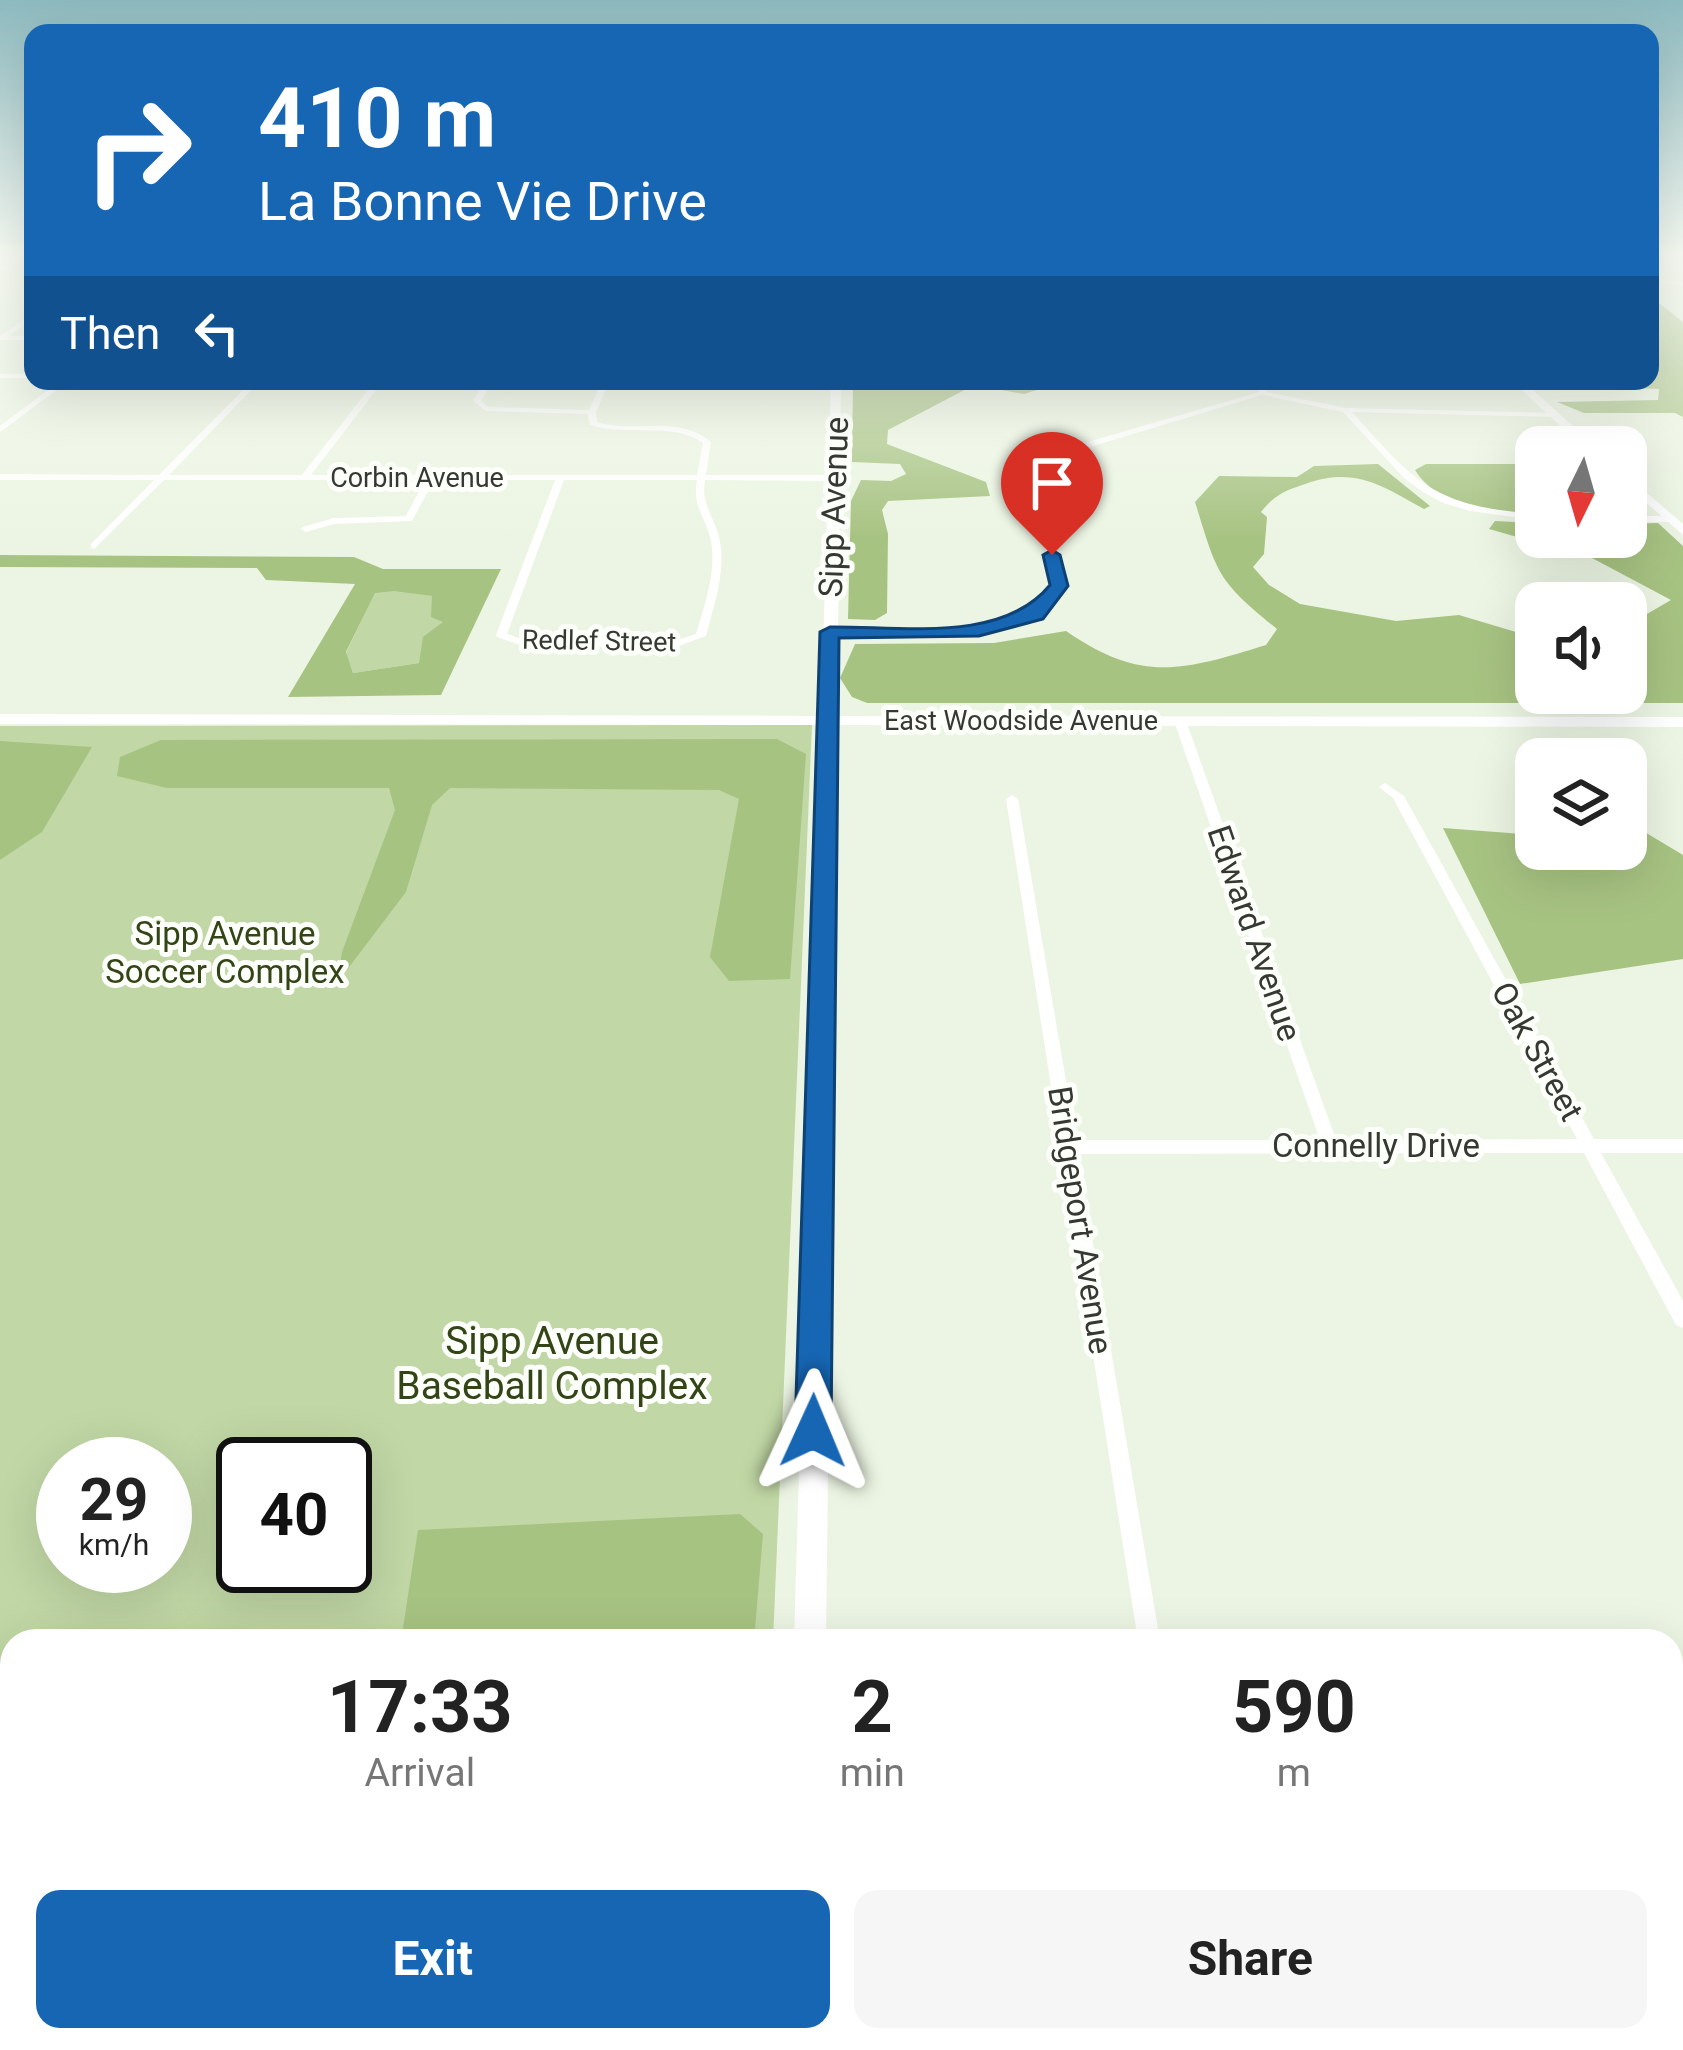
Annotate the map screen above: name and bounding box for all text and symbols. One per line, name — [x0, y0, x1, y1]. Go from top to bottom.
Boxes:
text: 410 m — [258, 69, 496, 168]
icon: right — [60, 72, 216, 228]
text: La Bonne Vie Drive — [258, 170, 707, 233]
icon: left — [184, 300, 250, 366]
text: Then — [60, 307, 160, 360]
street label: Sipp Avenue — [811, 416, 856, 598]
north arrow — [1515, 426, 1647, 558]
map controls — [1515, 426, 1647, 870]
pin — [1001, 432, 1103, 555]
icon: arrive — [1019, 450, 1085, 516]
street label: Corbin Avenue — [330, 462, 504, 494]
button: sound — [1515, 582, 1647, 714]
street label: Redlef Street — [522, 624, 676, 658]
street label: East Woodside Avenue — [884, 705, 1158, 737]
button: layers — [1515, 738, 1647, 870]
street label: Edward Avenue — [1199, 820, 1310, 1046]
park label: Sipp Avenue Soccer Complex — [105, 914, 345, 991]
street label: Oak Street — [1484, 975, 1592, 1127]
street label: Bridgeport Avenue — [1040, 1083, 1121, 1357]
street label: Connelly Drive — [1272, 1126, 1480, 1165]
park label: Sipp Avenue Baseball Complex — [396, 1318, 708, 1409]
position arrow — [750, 1368, 876, 1494]
speed limit sign: 40 — [216, 1437, 372, 1593]
text: 29 — [80, 1464, 148, 1535]
text: km/h — [79, 1527, 149, 1562]
text: 17:33 — [327, 1665, 513, 1750]
text: 2 — [852, 1665, 893, 1750]
text: 590 — [1232, 1665, 1356, 1750]
text: Arrival — [364, 1750, 475, 1796]
text: min — [840, 1750, 905, 1796]
text: m — [1277, 1750, 1311, 1796]
button: Exit — [36, 1890, 830, 2028]
button: Share — [854, 1890, 1647, 2028]

